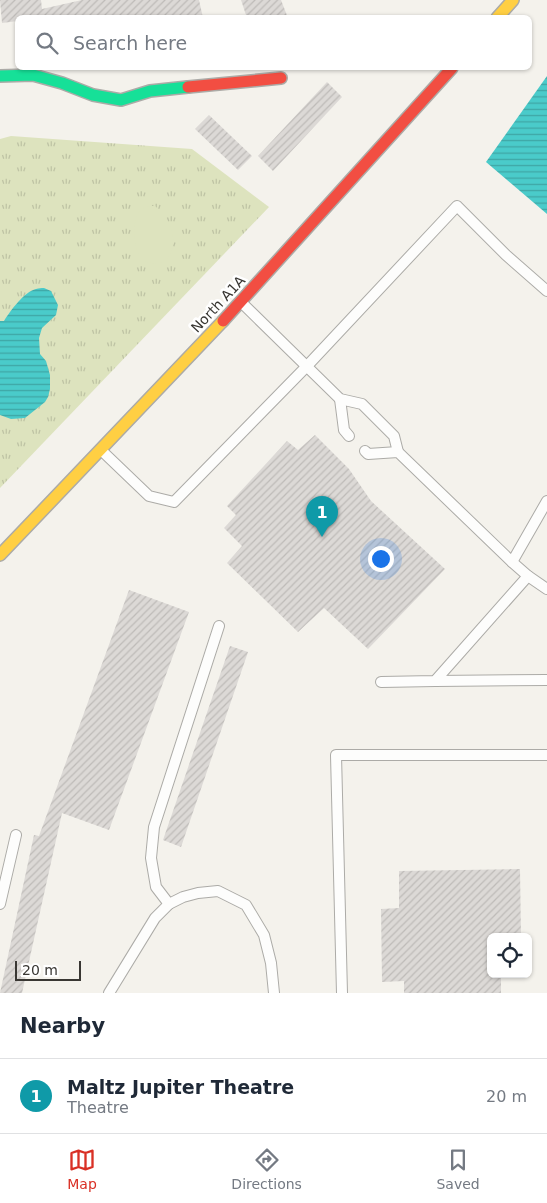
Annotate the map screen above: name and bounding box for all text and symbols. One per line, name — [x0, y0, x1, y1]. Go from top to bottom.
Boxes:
search box — [15, 15, 532, 70]
icon: search — [33, 29, 61, 57]
text: Search here — [73, 32, 187, 54]
street label: North A1A — [188, 272, 249, 336]
pin: 1 — [306, 496, 338, 537]
your location — [368, 546, 394, 572]
map controls — [487, 933, 532, 978]
button: locate — [487, 933, 532, 978]
scale bar — [15, 958, 81, 981]
text: 20 m — [22, 962, 58, 978]
text: Nearby — [20, 1014, 105, 1038]
text: Maltz Jupiter Theatre — [67, 1076, 294, 1098]
text: 1 — [30, 1087, 42, 1106]
text: 20 m — [486, 1087, 527, 1106]
text: Theatre — [67, 1098, 129, 1117]
tab: Map — [67, 1146, 97, 1192]
tab: Directions — [231, 1146, 302, 1192]
tab: Saved — [436, 1146, 480, 1192]

